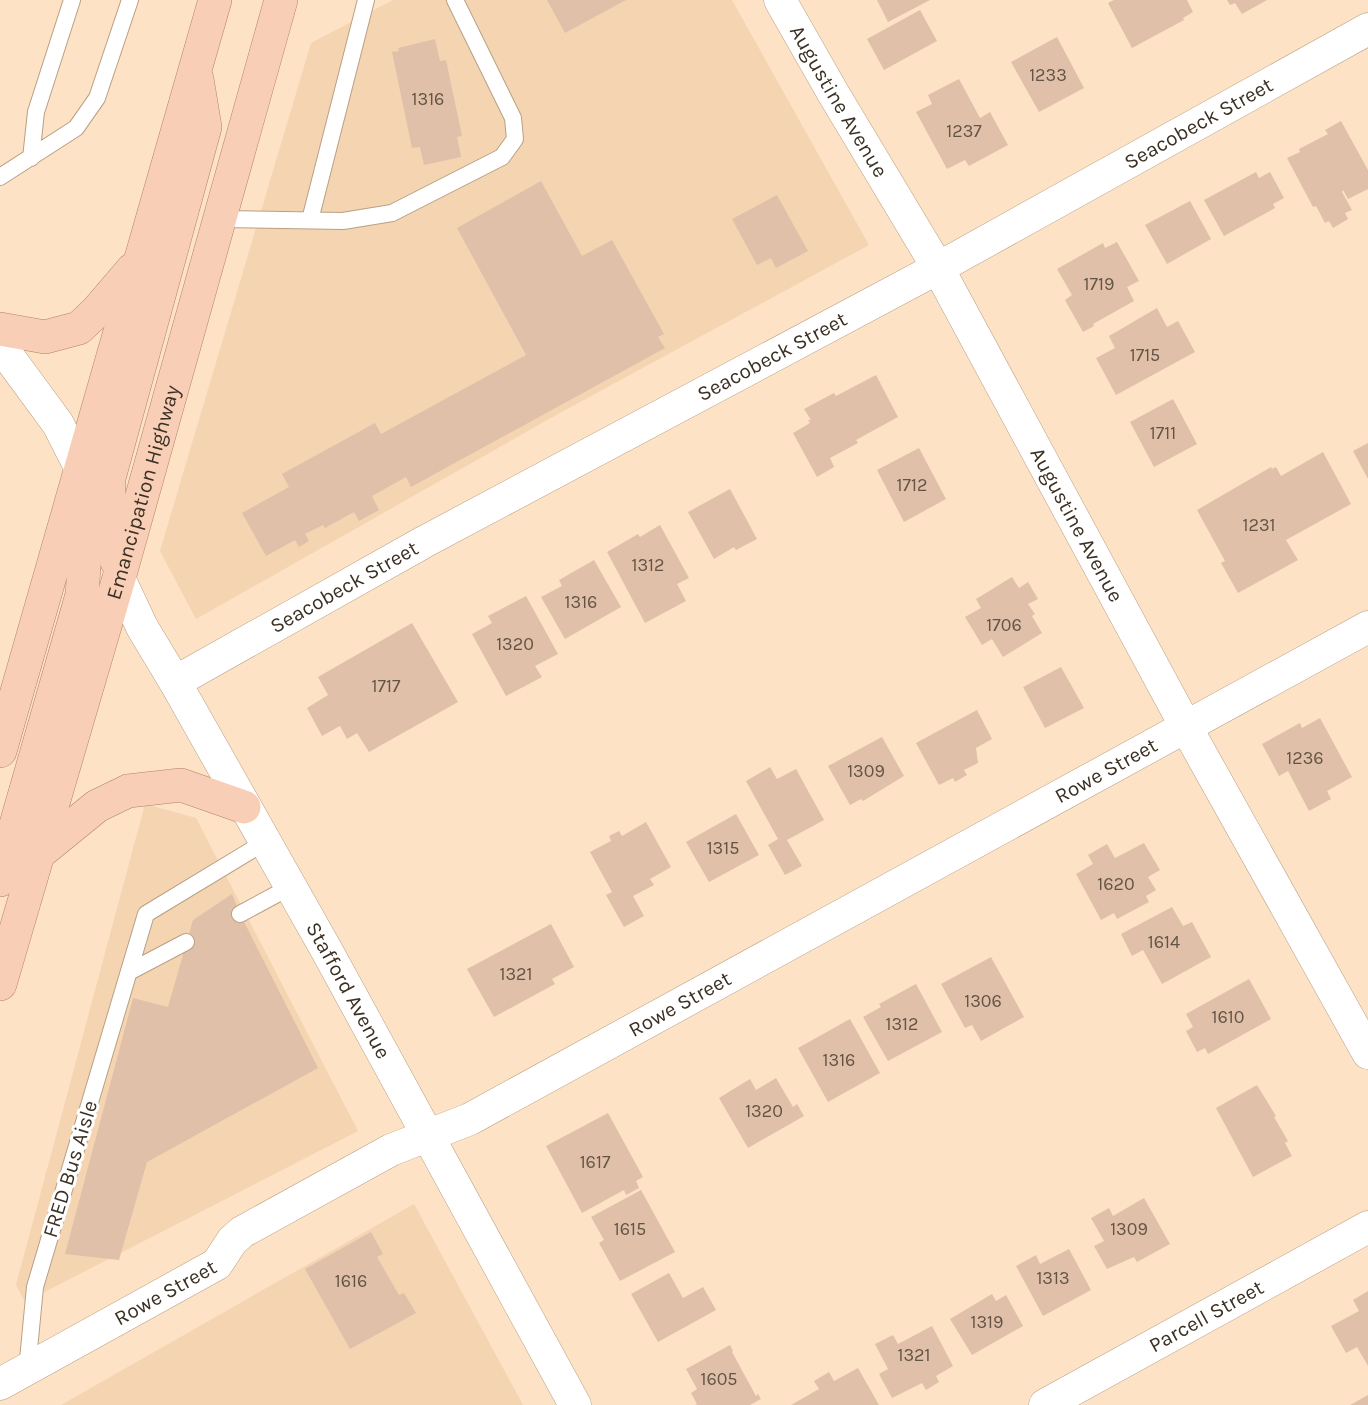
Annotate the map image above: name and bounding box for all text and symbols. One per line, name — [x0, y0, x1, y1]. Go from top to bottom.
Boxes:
street label: Augustine Avenue — [785, 21, 893, 182]
house number: 1233 — [1029, 64, 1067, 86]
street label: Seacobeck Street — [1120, 72, 1277, 174]
house number: 1316 — [412, 88, 444, 110]
house number: 1237 — [946, 120, 982, 142]
house number: 1719 — [1084, 273, 1114, 295]
street label: Seacobeck Street — [693, 307, 851, 406]
house number: 1715 — [1130, 344, 1160, 366]
street label: Emancipation Highway — [101, 382, 184, 602]
house number: 1711 — [1150, 422, 1176, 444]
street label: Augustine Avenue — [1025, 443, 1128, 606]
house number: 1712 — [897, 474, 927, 496]
house number: 1231 — [1243, 514, 1275, 536]
street label: Seacobeck Street — [266, 536, 422, 638]
house number: 1312 — [632, 554, 664, 576]
house number: 1316 — [565, 591, 597, 613]
house number: 1706 — [986, 614, 1022, 636]
house number: 1320 — [496, 633, 534, 655]
house number: 1717 — [372, 675, 401, 697]
street label: Rowe Street — [1051, 733, 1161, 808]
house number: 1236 — [1286, 747, 1324, 769]
house number: 1309 — [847, 760, 885, 782]
house number: 1315 — [707, 837, 739, 859]
house number: 1620 — [1097, 873, 1135, 895]
street label: Stafford Avenue — [301, 918, 395, 1063]
house number: 1614 — [1148, 931, 1180, 953]
house number: 1321 — [500, 963, 532, 985]
street label: Rowe Street — [624, 966, 735, 1042]
house number: 1306 — [964, 990, 1002, 1012]
house number: 1610 — [1212, 1006, 1244, 1028]
house number: 1312 — [886, 1013, 918, 1035]
house number: 1316 — [823, 1049, 855, 1071]
street label: FRED Bus Aisle — [38, 1097, 102, 1241]
house number: 1320 — [745, 1100, 783, 1122]
house number: 1617 — [580, 1151, 611, 1173]
house number: 1615 — [614, 1218, 646, 1240]
house number: 1309 — [1110, 1218, 1148, 1240]
street label: Rowe Street — [110, 1255, 221, 1330]
house number: 1313 — [1036, 1267, 1070, 1289]
house number: 1616 — [335, 1270, 367, 1292]
street label: Parcell Street — [1145, 1275, 1268, 1357]
house number: 1319 — [971, 1311, 1003, 1333]
house number: 1321 — [898, 1344, 930, 1366]
house number: 1605 — [700, 1368, 738, 1390]

